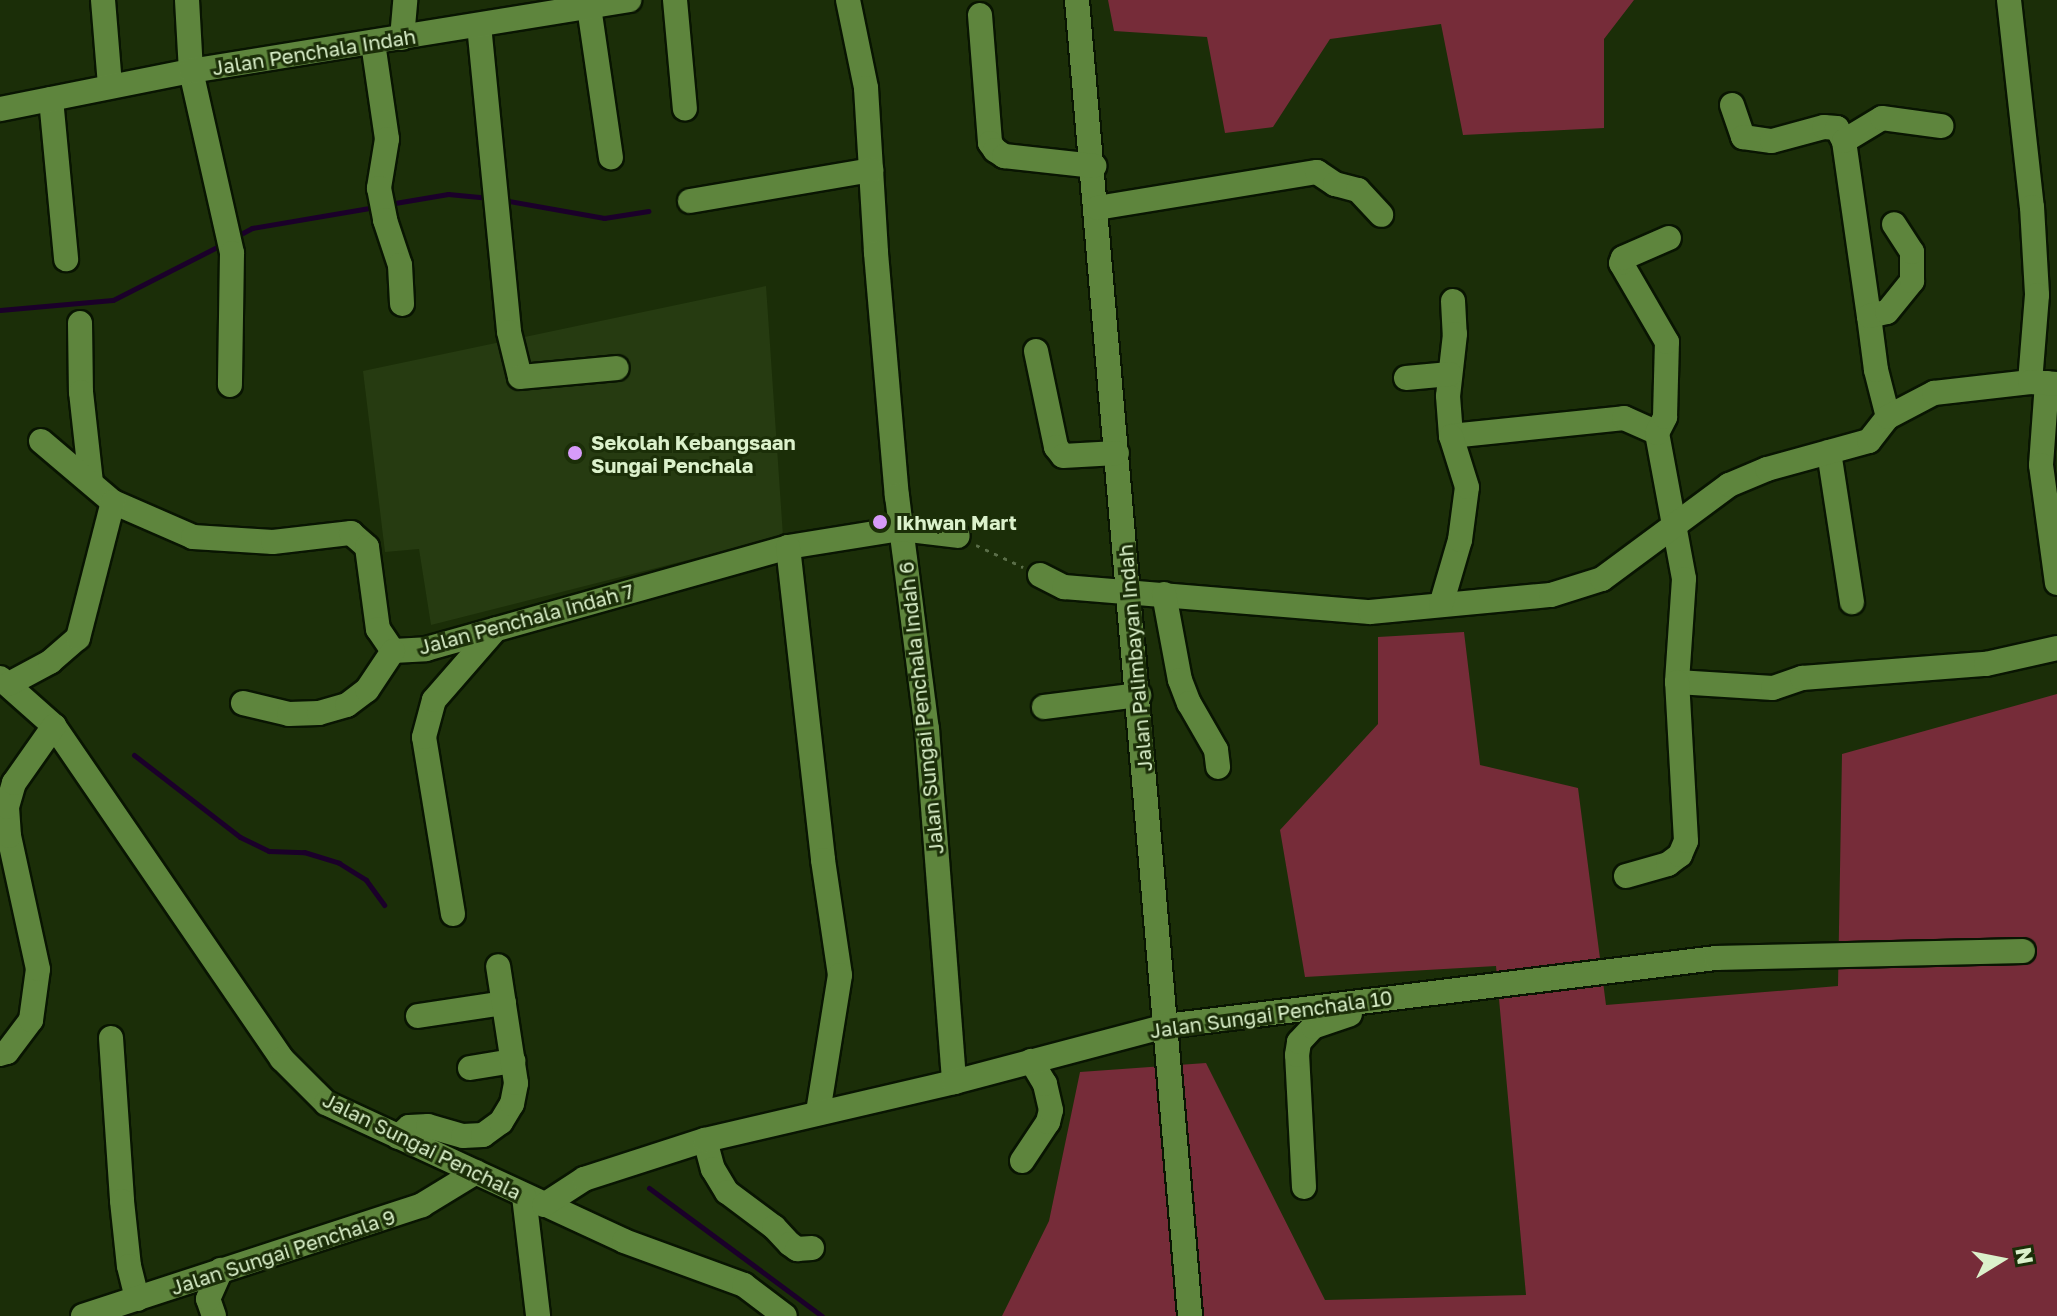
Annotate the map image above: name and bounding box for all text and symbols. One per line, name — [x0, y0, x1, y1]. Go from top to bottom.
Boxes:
street label: Jalan Penchala Indah — [210, 24, 418, 80]
place label: Sekolah Kebangsaan Sungai Penchala — [591, 430, 795, 477]
marker: Sekolah Kebangsaan Sungai Penchala — [566, 444, 584, 462]
place label: Ikhwan Mart — [896, 510, 1017, 534]
marker: Ikhwan Mart — [871, 513, 889, 531]
street label: Jalan Palimbayan Indah — [1113, 543, 1157, 773]
street label: Jalan Sungai Penchala Indah 6 — [894, 560, 948, 856]
street label: Jalan Penchala Indah 7 — [416, 579, 636, 659]
street label: Jalan Sungai Penchala 10 — [1148, 985, 1394, 1043]
street label: Jalan Sungai Penchala — [319, 1088, 525, 1204]
street label: Jalan Sungai Penchala 9 — [168, 1204, 398, 1300]
north arrow — [1961, 1220, 2041, 1300]
text: N — [2010, 1245, 2040, 1266]

